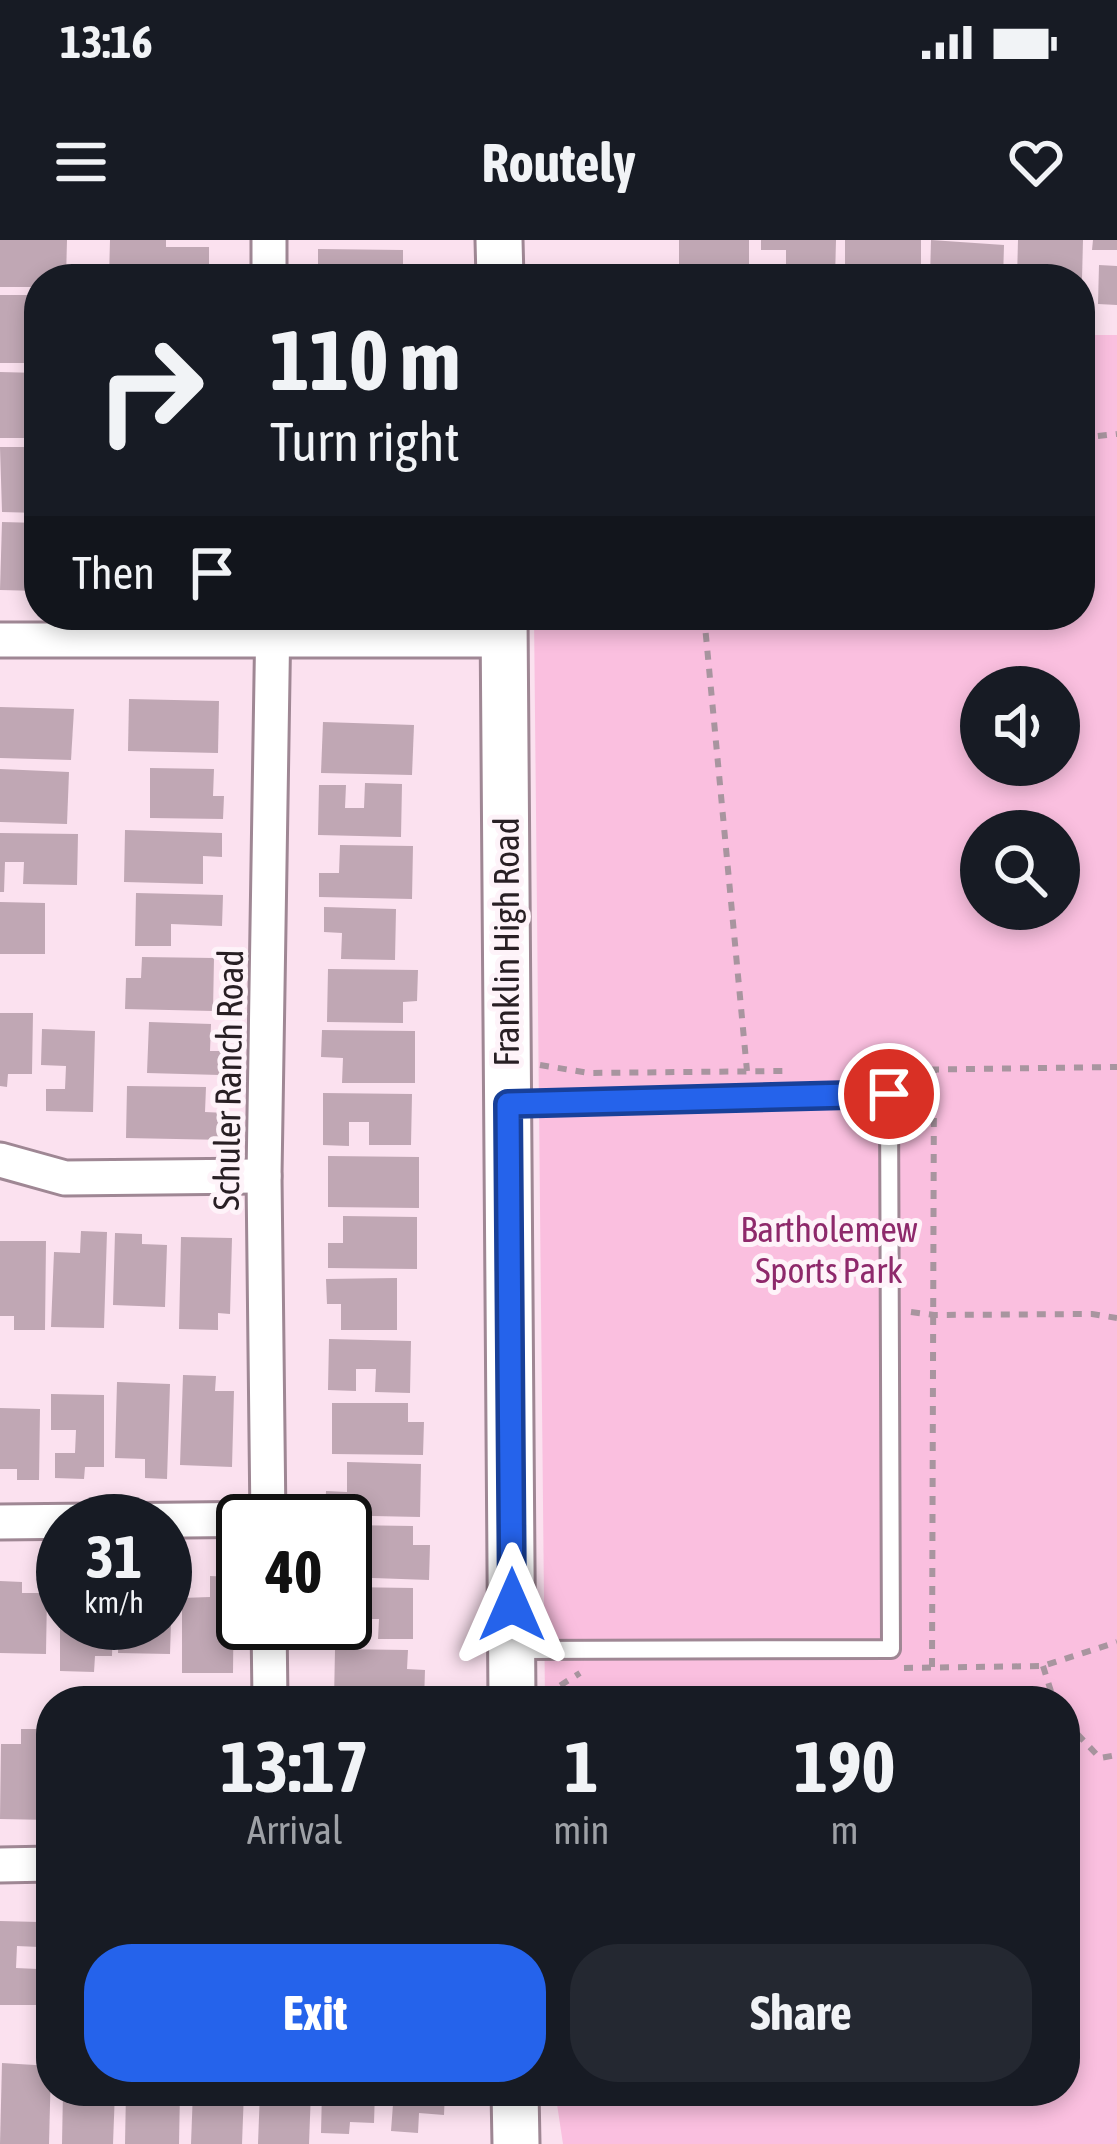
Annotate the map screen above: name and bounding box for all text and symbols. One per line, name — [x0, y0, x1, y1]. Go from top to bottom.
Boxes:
text: 13:16 — [60, 16, 153, 68]
icon: menu — [48, 129, 114, 195]
icon: heart — [1003, 129, 1069, 195]
text: Routely — [481, 132, 636, 193]
icon: right — [72, 312, 228, 468]
text: 110 m — [270, 312, 460, 408]
text: Turn right — [270, 411, 460, 472]
icon: arrive — [179, 540, 245, 606]
text: Then — [72, 547, 155, 599]
map controls — [960, 666, 1080, 930]
button: sound — [960, 666, 1080, 786]
button: search — [960, 810, 1080, 930]
street label: Franklin High Road — [485, 817, 527, 1067]
street label: Schuler Ranch Road — [205, 949, 251, 1211]
pin — [838, 1043, 940, 1145]
icon: arrive — [856, 1061, 922, 1127]
park label: Bartholemew Sports Park — [740, 1208, 918, 1291]
speed limit sign: 40 — [216, 1494, 372, 1650]
text: 31 — [86, 1522, 142, 1591]
position arrow — [449, 1542, 575, 1668]
text: km/h — [84, 1585, 144, 1619]
text: 13:17 — [221, 1725, 369, 1807]
text: 1 — [564, 1725, 598, 1807]
text: 190 — [794, 1725, 895, 1807]
text: Arrival — [247, 1808, 342, 1852]
text: min — [553, 1808, 609, 1852]
text: m — [831, 1808, 859, 1852]
button: Exit — [84, 1944, 546, 2082]
button: Share — [570, 1944, 1032, 2082]

